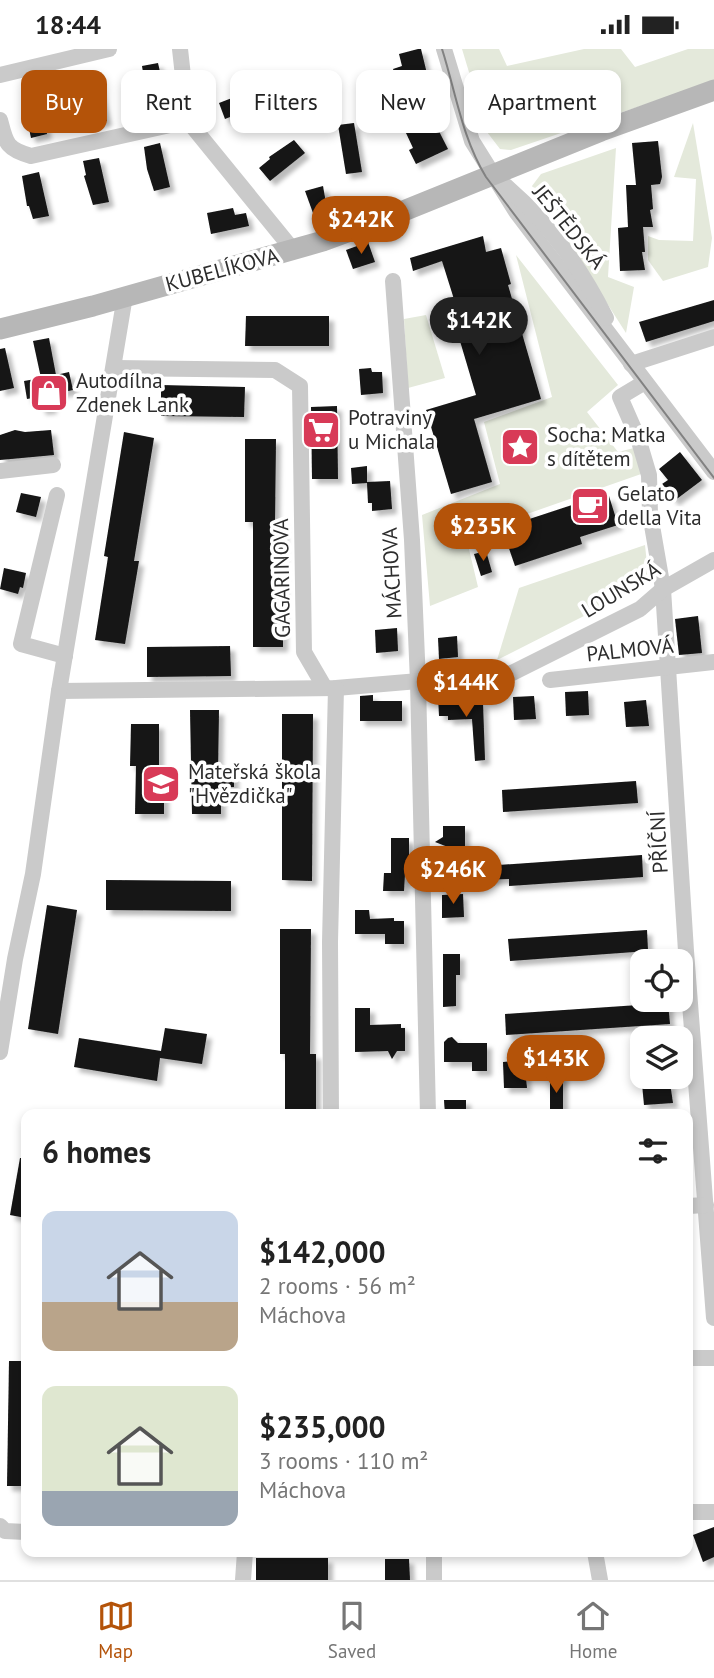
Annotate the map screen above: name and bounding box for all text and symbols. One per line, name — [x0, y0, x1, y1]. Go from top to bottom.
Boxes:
text: 18:44 — [35, 8, 101, 41]
chip: Buy — [21, 70, 107, 133]
chip: Rent — [121, 70, 216, 133]
chip: Filters — [230, 70, 342, 133]
chip: New — [356, 70, 450, 133]
chip: Apartment — [464, 70, 621, 133]
street label: JEŠTĚDSKÁ — [527, 178, 612, 275]
pin: $242K — [312, 197, 410, 256]
text: $242K — [328, 204, 394, 233]
street label: KUBELÍKOVA — [162, 241, 282, 298]
pin: $142K — [430, 297, 528, 357]
text: $142K — [446, 305, 512, 334]
place label: Autodílna Zdenek Lank — [76, 367, 189, 418]
shop icon: Autodílna Zdenek Lank — [28, 372, 70, 414]
place label: Potraviny u Michala — [348, 404, 435, 455]
supermarket icon: Potraviny u Michala — [300, 409, 342, 451]
place label: Socha: Matka s dítětem — [547, 421, 666, 472]
place icon: Socha: Matka s dítětem — [499, 426, 541, 468]
place label: Gelato della Vita — [617, 480, 702, 531]
cafe icon: Gelato della Vita — [569, 485, 611, 527]
pin: $235K — [434, 503, 532, 563]
text: $235K — [450, 511, 516, 540]
street label: GAGARINOVA — [267, 517, 296, 638]
street label: MÁCHOVA — [376, 526, 407, 619]
street label: LOUNSKÁ — [576, 555, 666, 624]
street label: PALMOVÁ — [585, 631, 675, 667]
pin: $144K — [417, 659, 515, 719]
text: $144K — [433, 667, 499, 696]
place label: Mateřská škola "Hvězdička" — [188, 758, 321, 809]
school or university icon: Mateřská škola "Hvězdička" — [140, 763, 182, 805]
street label: PŘÍČNÍ — [643, 809, 674, 874]
pin: $246K — [404, 847, 502, 906]
text: $246K — [420, 854, 486, 883]
map controls — [630, 949, 693, 1089]
button: locate — [630, 949, 693, 1012]
button: layers — [630, 1026, 693, 1089]
pin: $143K — [507, 1035, 605, 1095]
text: $143K — [523, 1043, 589, 1072]
text: 6 homes — [42, 1132, 151, 1171]
icon: filters — [634, 1132, 672, 1170]
text: $142,000 — [259, 1232, 386, 1271]
icon: home — [98, 1239, 182, 1323]
text: 2 rooms · 56 m² — [259, 1271, 416, 1300]
text: Máchova — [259, 1300, 346, 1329]
text: $235,000 — [259, 1407, 386, 1446]
icon: home — [98, 1414, 182, 1498]
text: 3 rooms · 110 m² — [259, 1446, 428, 1475]
text: Máchova — [259, 1475, 346, 1504]
tab: Map — [97, 1597, 135, 1663]
tab: Saved — [328, 1597, 376, 1663]
tab: Home — [569, 1597, 617, 1663]

